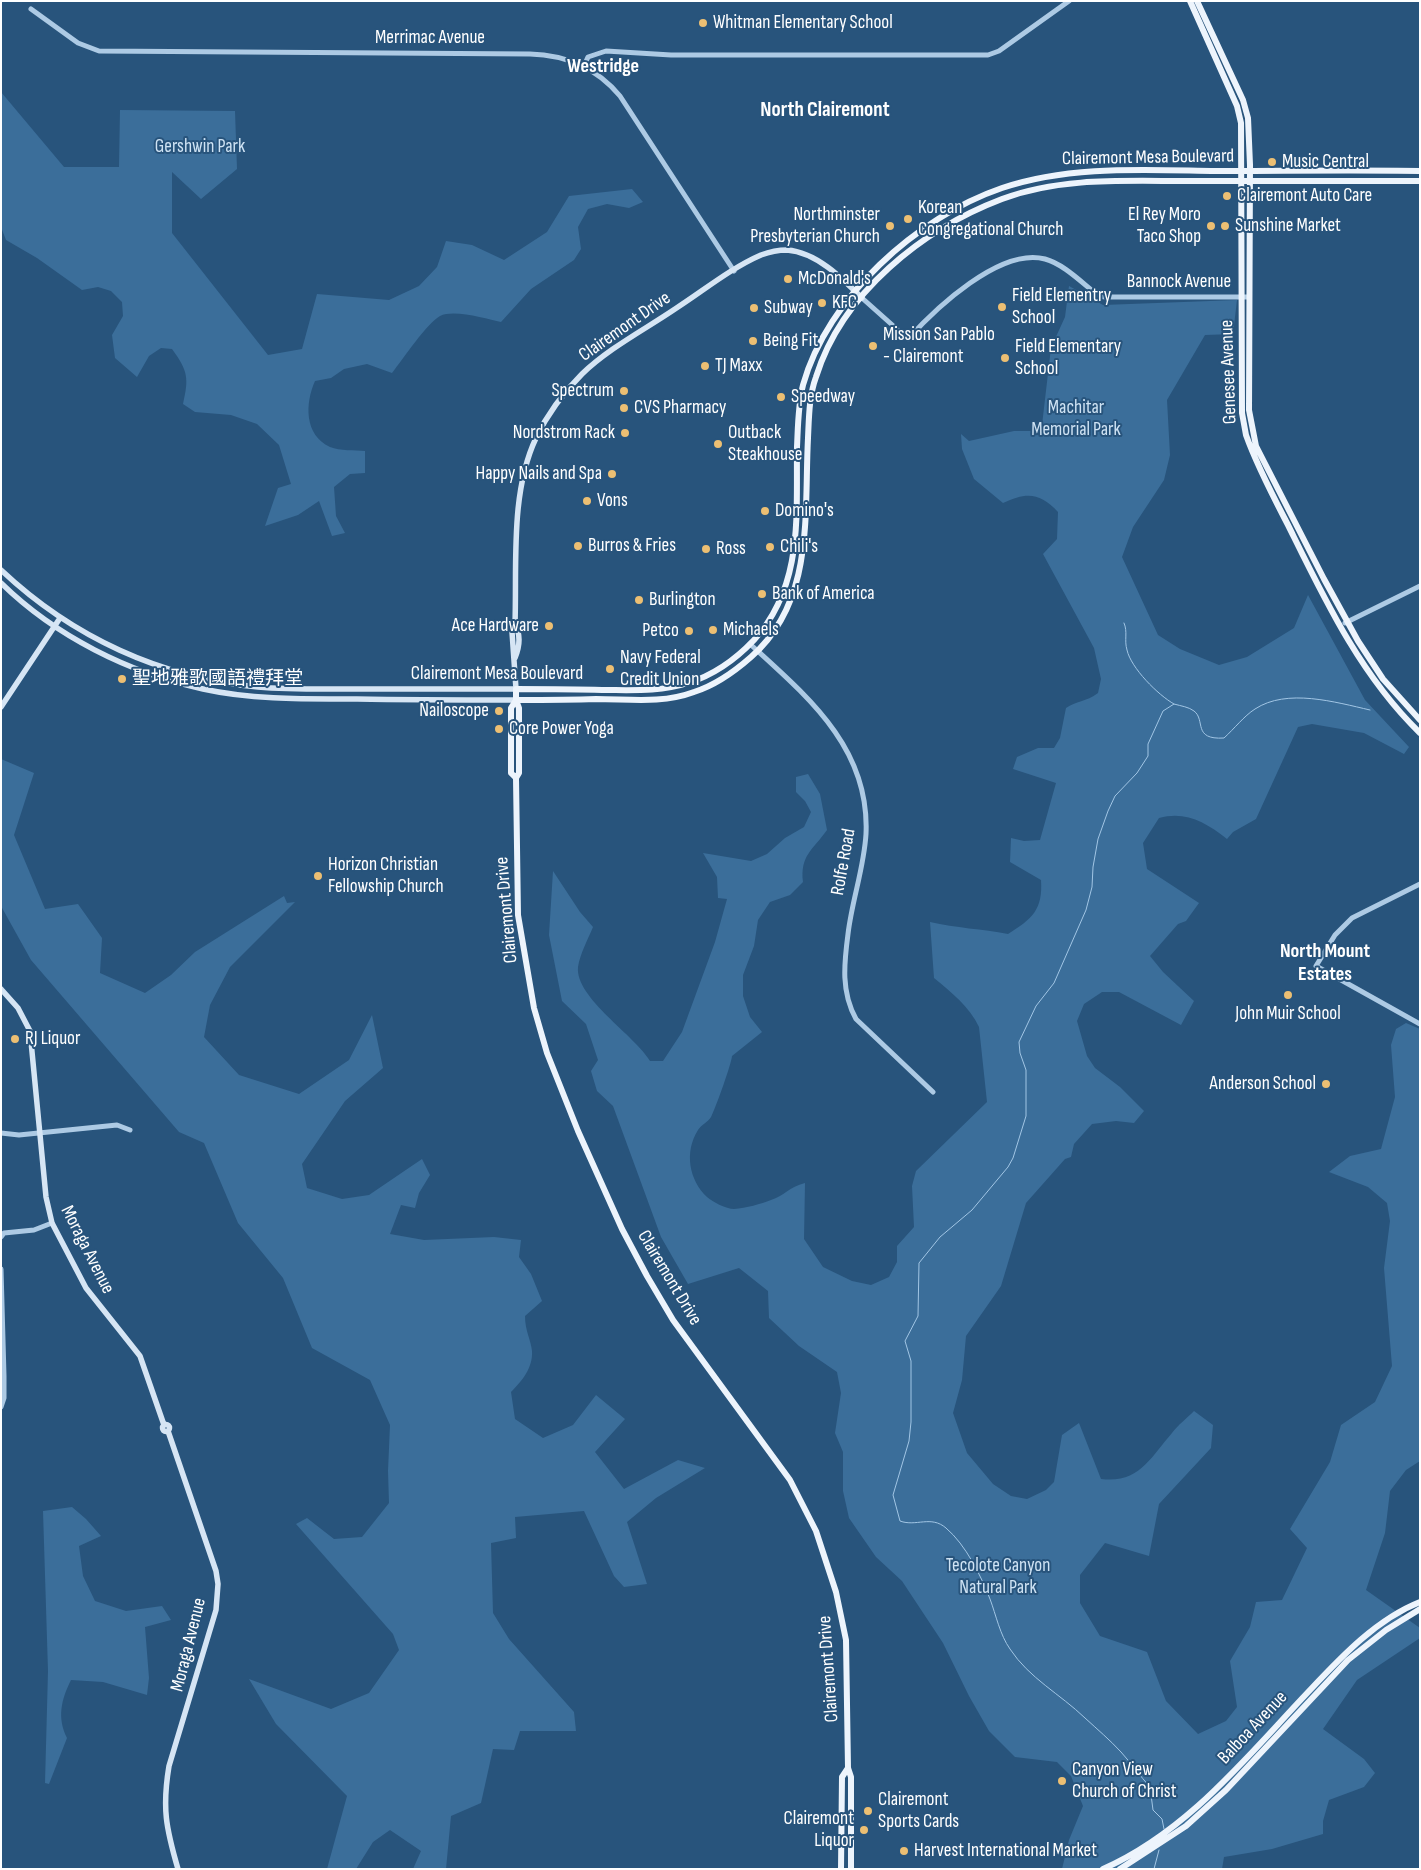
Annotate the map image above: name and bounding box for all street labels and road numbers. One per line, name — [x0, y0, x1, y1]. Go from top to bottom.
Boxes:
street label: Merrimac Avenue — [375, 27, 485, 49]
street label: Clairemont Mesa Boulevard — [1062, 145, 1234, 171]
street label: Bannock Avenue — [1127, 271, 1231, 293]
street label: Clairemont Drive — [575, 287, 675, 367]
street label: Genesee Avenue — [1216, 319, 1242, 425]
street label: Clairemont Mesa Boulevard — [411, 663, 583, 685]
street label: Rolfe Road — [827, 827, 861, 897]
street label: Clairemont Drive — [491, 856, 523, 964]
street label: Moraga Avenue — [55, 1202, 119, 1298]
street label: Clairemont Drive — [632, 1226, 706, 1330]
street label: Moraga Avenue — [166, 1596, 212, 1694]
street label: Clairemont Drive — [814, 1615, 844, 1723]
street label: Balboa Avenue — [1213, 1687, 1293, 1769]

